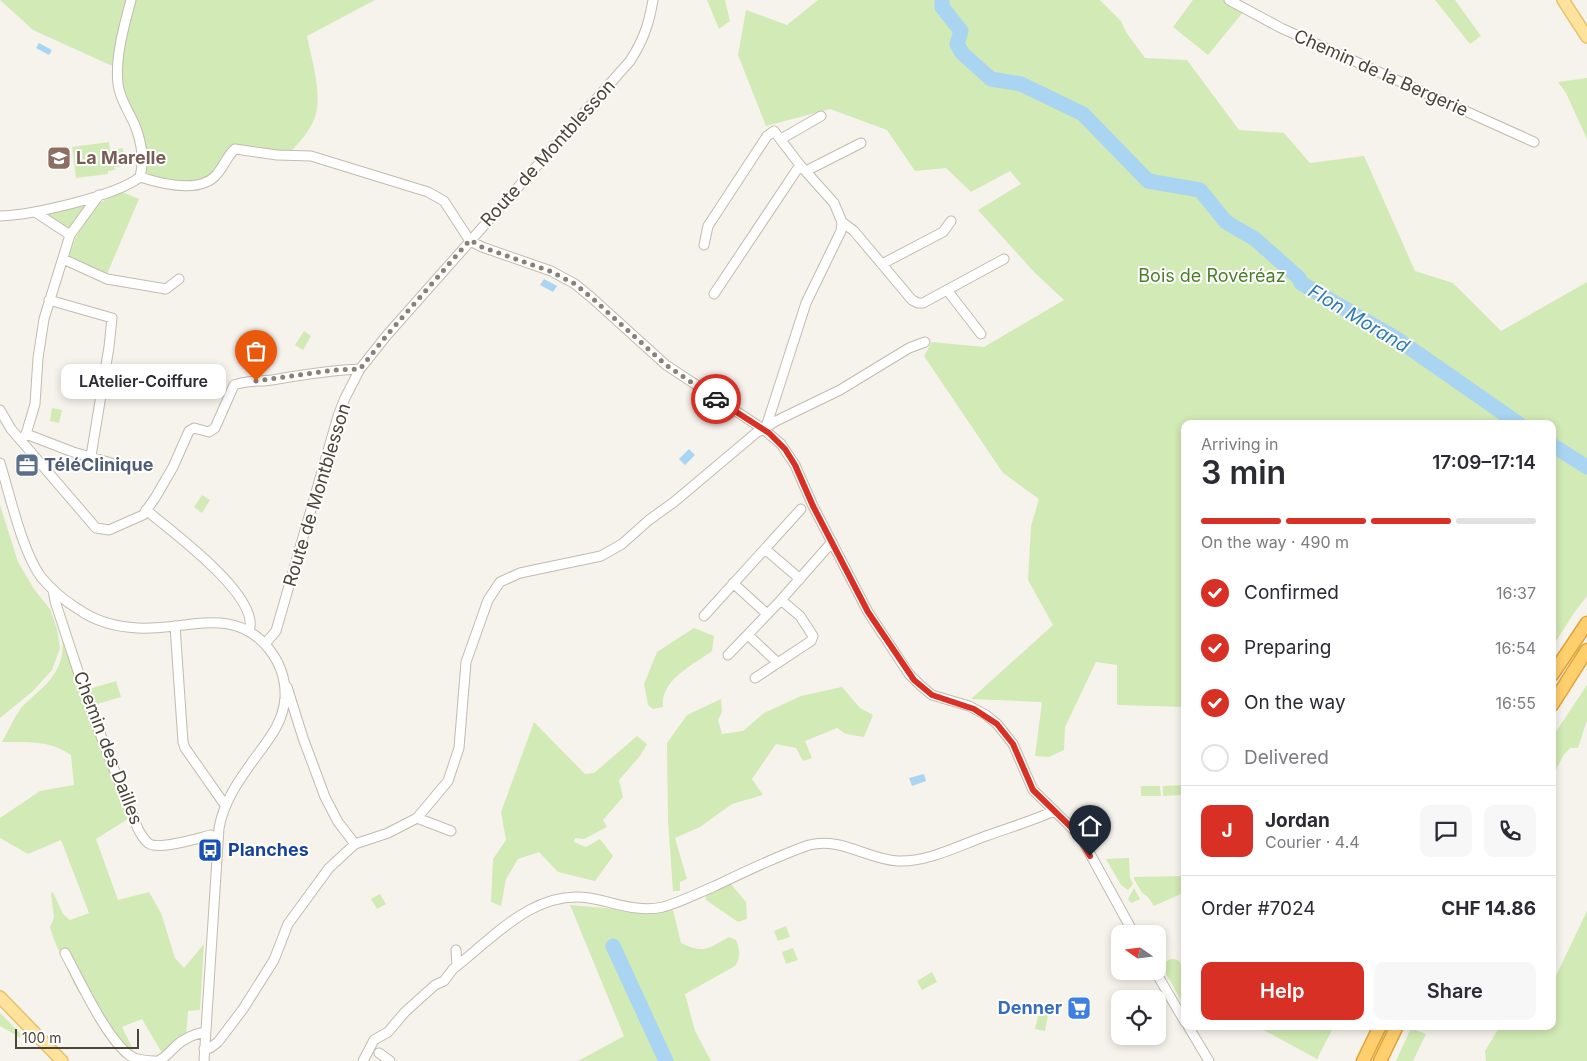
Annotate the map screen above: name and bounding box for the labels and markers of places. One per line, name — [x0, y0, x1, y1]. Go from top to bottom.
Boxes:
school or university icon: La Marelle — [46, 145, 72, 171]
place label: La Marelle — [76, 147, 166, 168]
pin — [235, 330, 277, 381]
callout: LAtelier-Coiffure — [61, 364, 226, 398]
office icon: TéléClinique — [14, 452, 40, 478]
place label: TéléClinique — [44, 454, 154, 475]
pin — [1069, 805, 1111, 856]
bus stop icon: Planches — [197, 837, 223, 863]
place label: Planches — [228, 839, 309, 860]
supermarket icon: Denner — [1066, 995, 1092, 1021]
place label: Denner — [998, 997, 1062, 1018]

